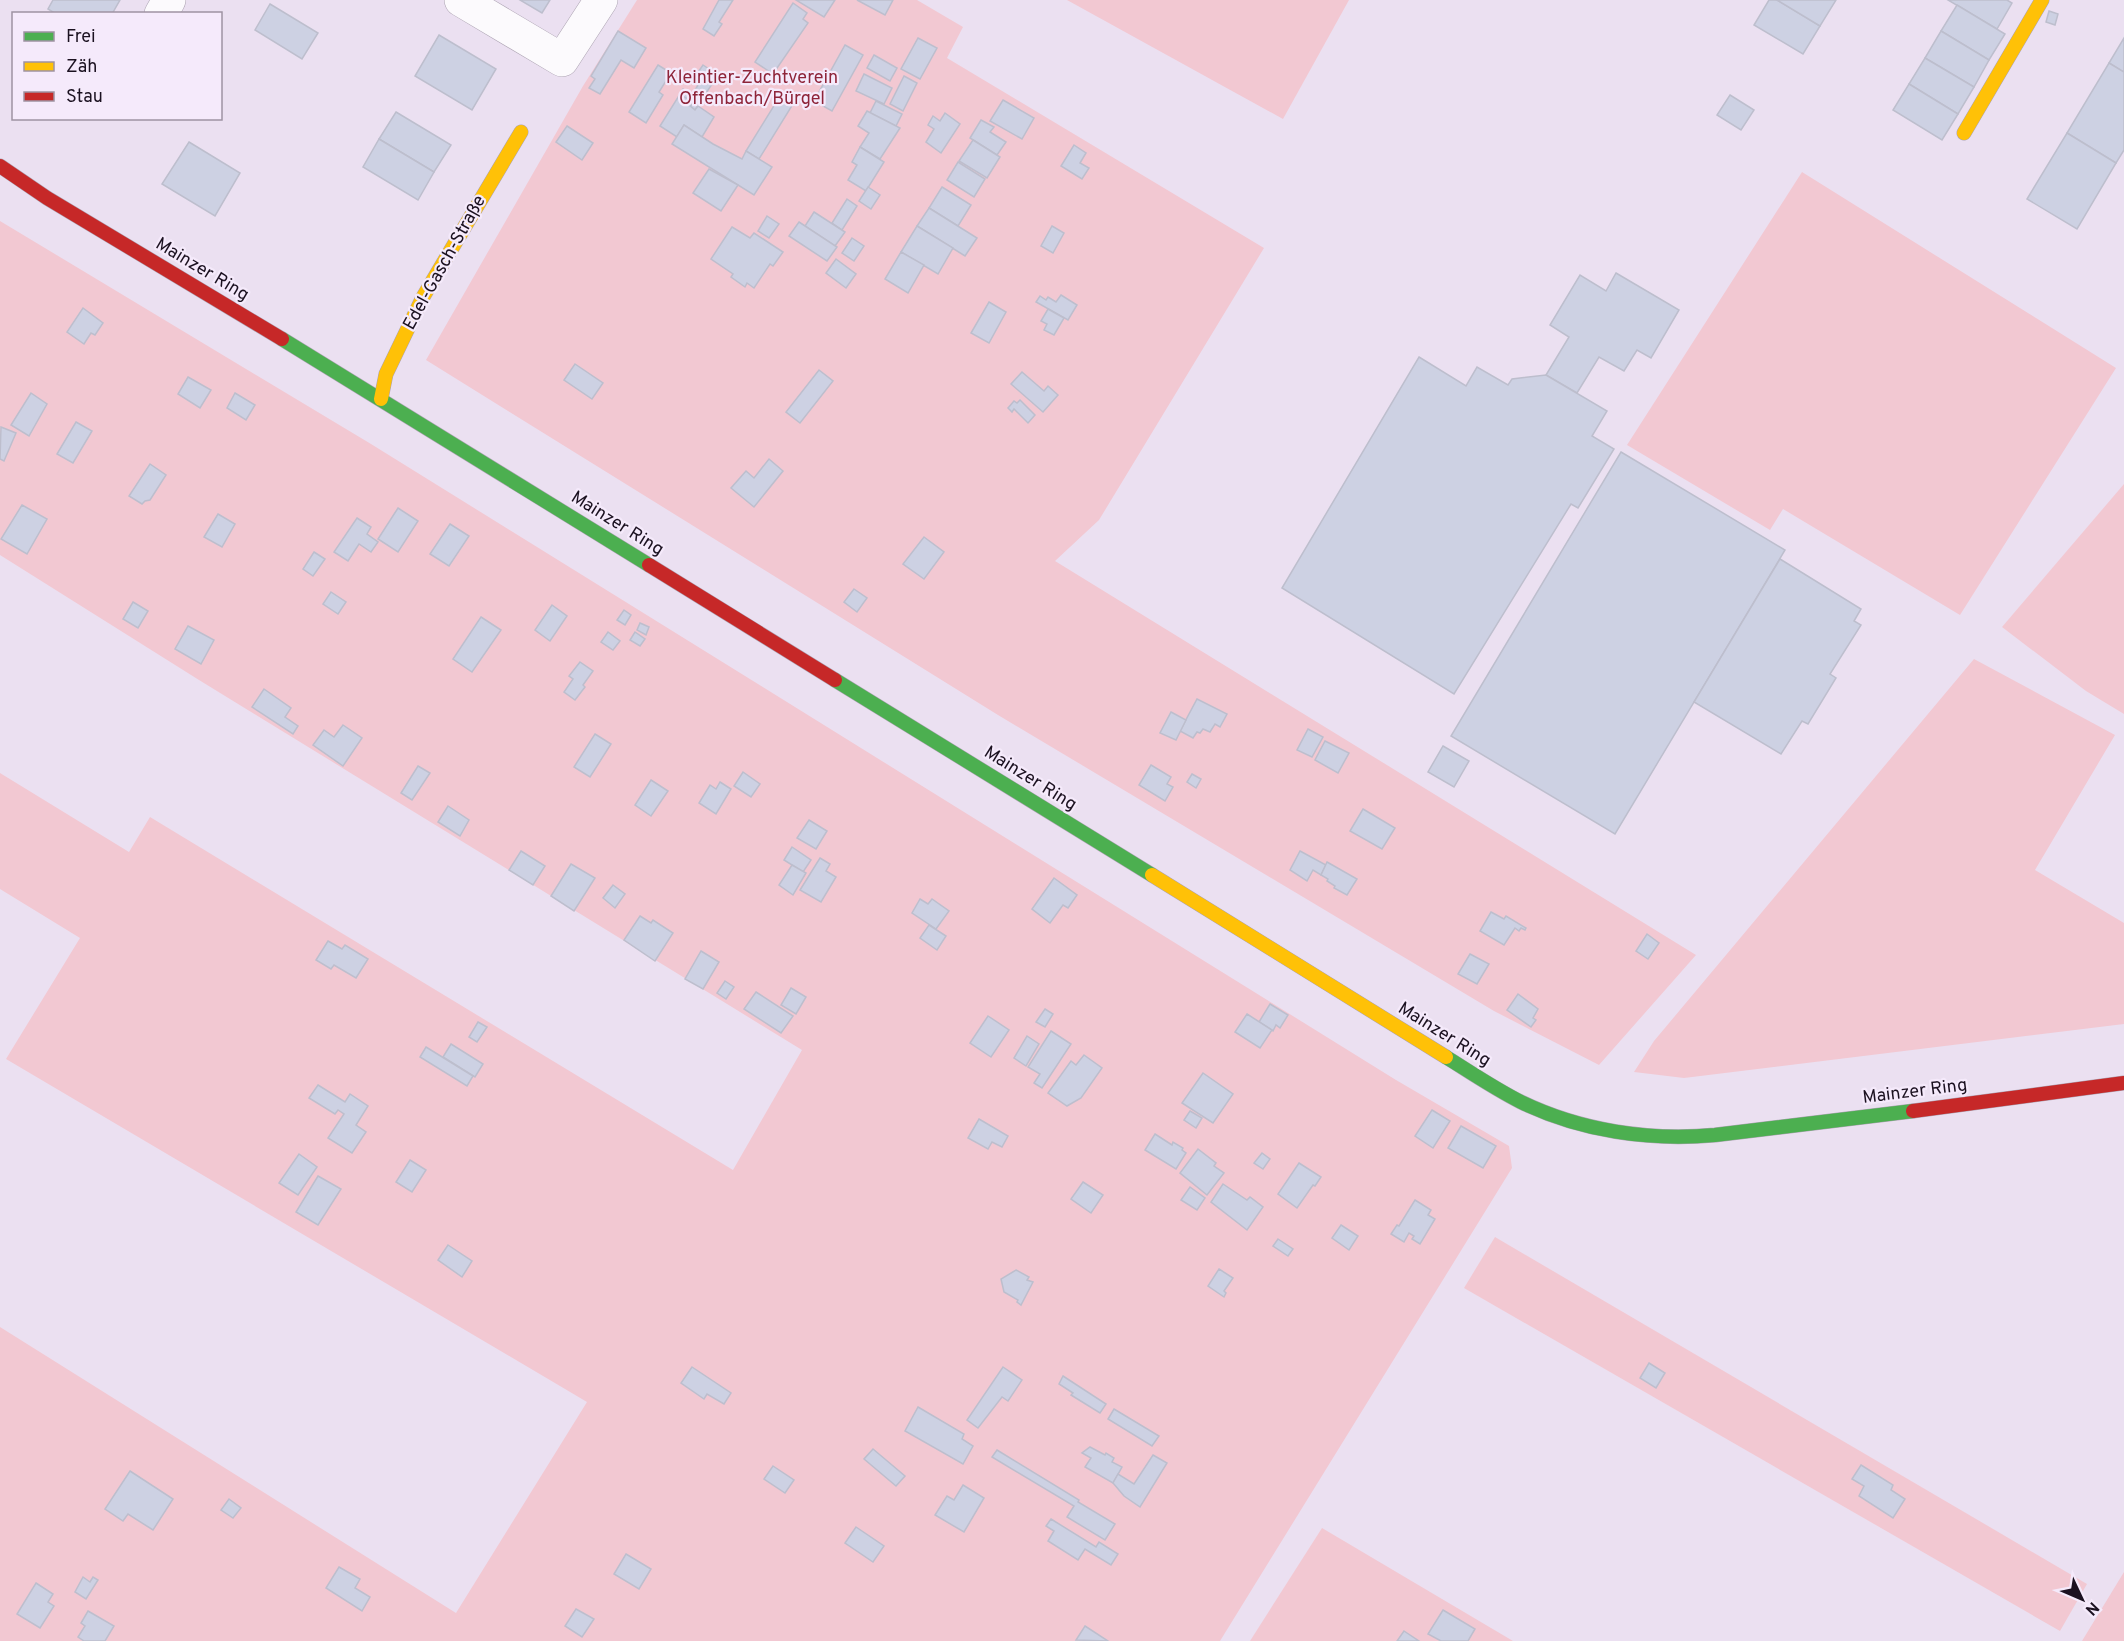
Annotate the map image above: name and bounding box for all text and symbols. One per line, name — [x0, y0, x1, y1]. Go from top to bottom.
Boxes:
legend — [12, 12, 222, 120]
text: Frei — [66, 26, 96, 49]
text: Zäh — [66, 56, 97, 79]
park label: Kleintier-Zuchtverein Offenbach/Bürgel — [666, 67, 838, 111]
text: Stau — [66, 86, 103, 109]
street label: Edel-Gasch-Straße — [398, 192, 492, 334]
street label: Mainzer Ring — [151, 233, 253, 307]
street label: Mainzer Ring — [566, 486, 668, 562]
street label: Mainzer Ring — [979, 741, 1081, 817]
street label: Mainzer Ring — [1393, 997, 1495, 1073]
street label: Mainzer Ring — [1861, 1074, 1969, 1110]
north arrow — [2052, 1569, 2112, 1629]
text: N — [2080, 1597, 2103, 1619]

